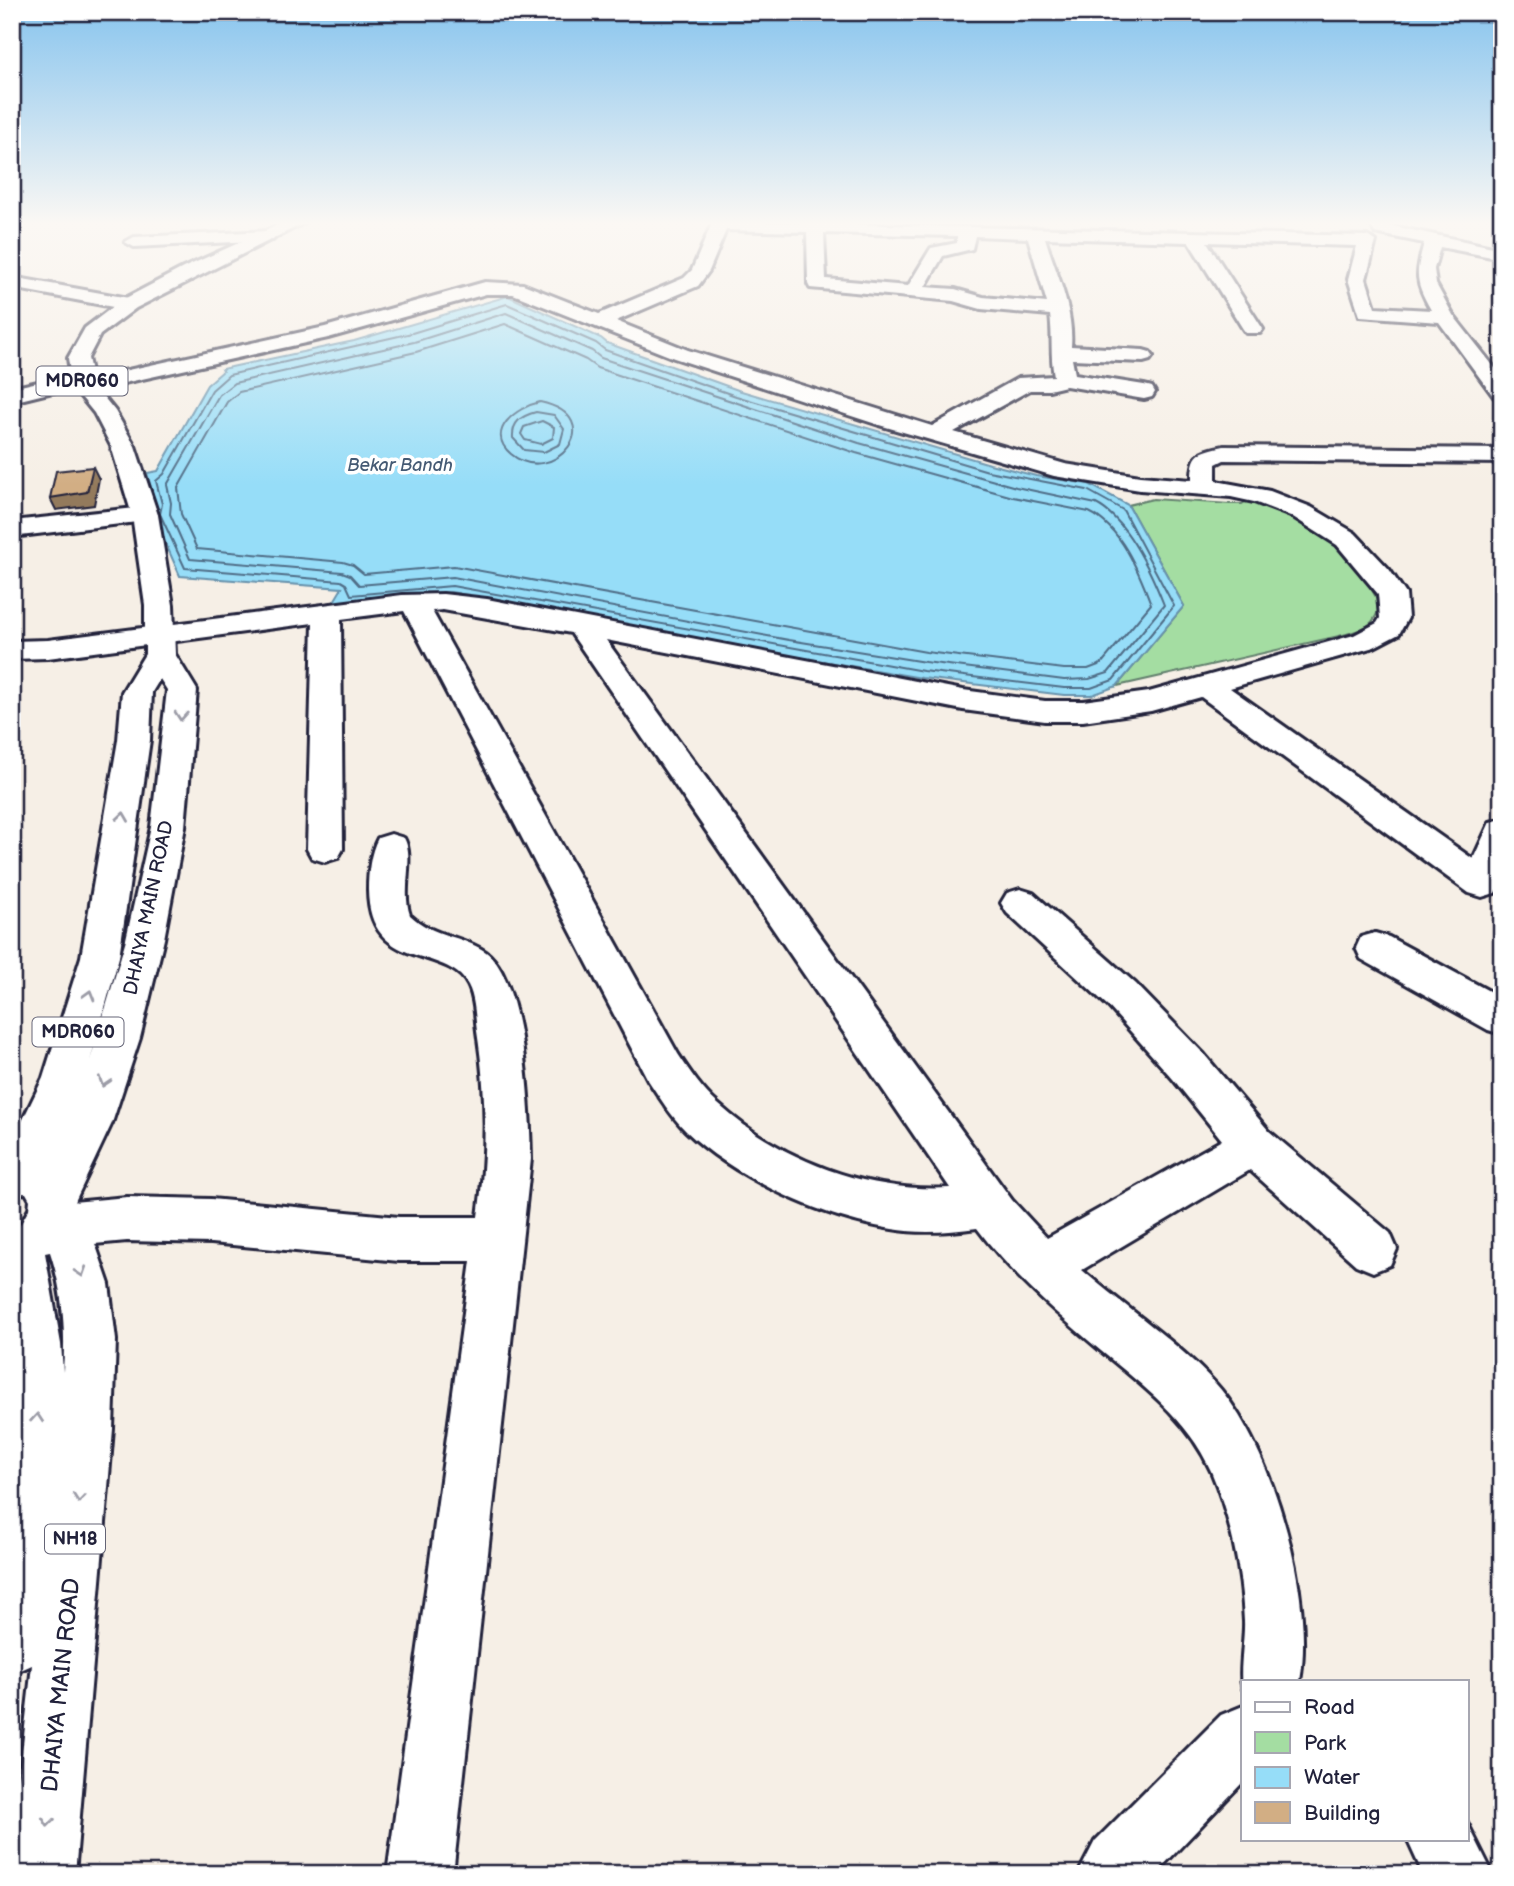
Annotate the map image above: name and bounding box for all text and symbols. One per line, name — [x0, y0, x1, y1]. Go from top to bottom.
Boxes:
road number: MDR060 — [36, 366, 128, 396]
water label: Bekar Bandh — [347, 455, 453, 476]
one-way arrow — [173, 711, 188, 722]
one-way arrow — [115, 812, 130, 823]
street label: DHAIYA MAIN ROAD — [119, 819, 179, 997]
one-way arrow — [81, 989, 95, 1001]
road number: MDR060 — [32, 1017, 124, 1046]
one-way arrow — [98, 1075, 113, 1087]
one-way arrow — [73, 1265, 87, 1278]
one-way arrow — [29, 1412, 44, 1424]
one-way arrow — [72, 1492, 87, 1504]
road number: NH18 — [45, 1524, 105, 1554]
street label: DHAIYA MAIN ROAD — [36, 1577, 86, 1793]
legend — [1241, 1680, 1468, 1840]
text: Road — [1304, 1695, 1355, 1720]
text: Park — [1304, 1731, 1347, 1756]
text: Water — [1304, 1765, 1360, 1790]
text: Building — [1304, 1801, 1380, 1826]
one-way arrow — [40, 1816, 55, 1828]

